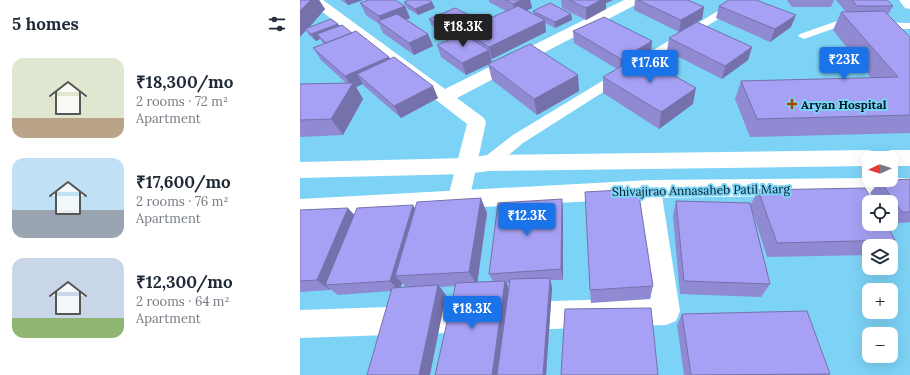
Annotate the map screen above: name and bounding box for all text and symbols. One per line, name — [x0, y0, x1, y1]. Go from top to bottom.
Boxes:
text: 5 homes — [12, 13, 79, 35]
icon: filters — [266, 13, 288, 35]
pin: ₹18.3K — [430, 14, 496, 48]
text: ₹18.3K — [443, 18, 483, 35]
pin: ₹23K — [820, 47, 868, 81]
pin: ₹17.6K — [617, 50, 683, 84]
text: ₹23K — [829, 51, 859, 68]
text: ₹17.6K — [631, 54, 669, 71]
text: ₹18,300/mo — [136, 71, 233, 93]
icon: home — [44, 74, 92, 122]
text: 2 rooms · 72 m² — [136, 93, 228, 110]
place label: Aryan Hospital — [801, 97, 887, 112]
marker: Aryan Hospital — [786, 98, 798, 110]
text: Apartment — [136, 110, 201, 127]
north arrow — [862, 151, 898, 187]
map controls — [862, 151, 898, 363]
text: ₹17,600/mo — [136, 171, 231, 193]
icon: home — [44, 174, 92, 222]
street label: Shivajirao Annasaheb Patil Marg — [612, 181, 791, 199]
text: 2 rooms · 76 m² — [136, 193, 228, 210]
button: locate — [862, 195, 898, 231]
pin: ₹12.3K — [494, 203, 560, 237]
text: ₹12.3K — [507, 207, 547, 224]
text: Apartment — [136, 210, 201, 227]
button: layers — [862, 239, 898, 275]
text: ₹12,300/mo — [136, 271, 233, 293]
icon: home — [44, 274, 92, 322]
button: + — [862, 283, 898, 319]
text: 2 rooms · 64 m² — [136, 293, 229, 310]
pin: ₹18.3K — [439, 296, 505, 330]
text: ₹18.3K — [452, 300, 492, 317]
text: Apartment — [136, 310, 201, 327]
button: − — [862, 327, 898, 363]

